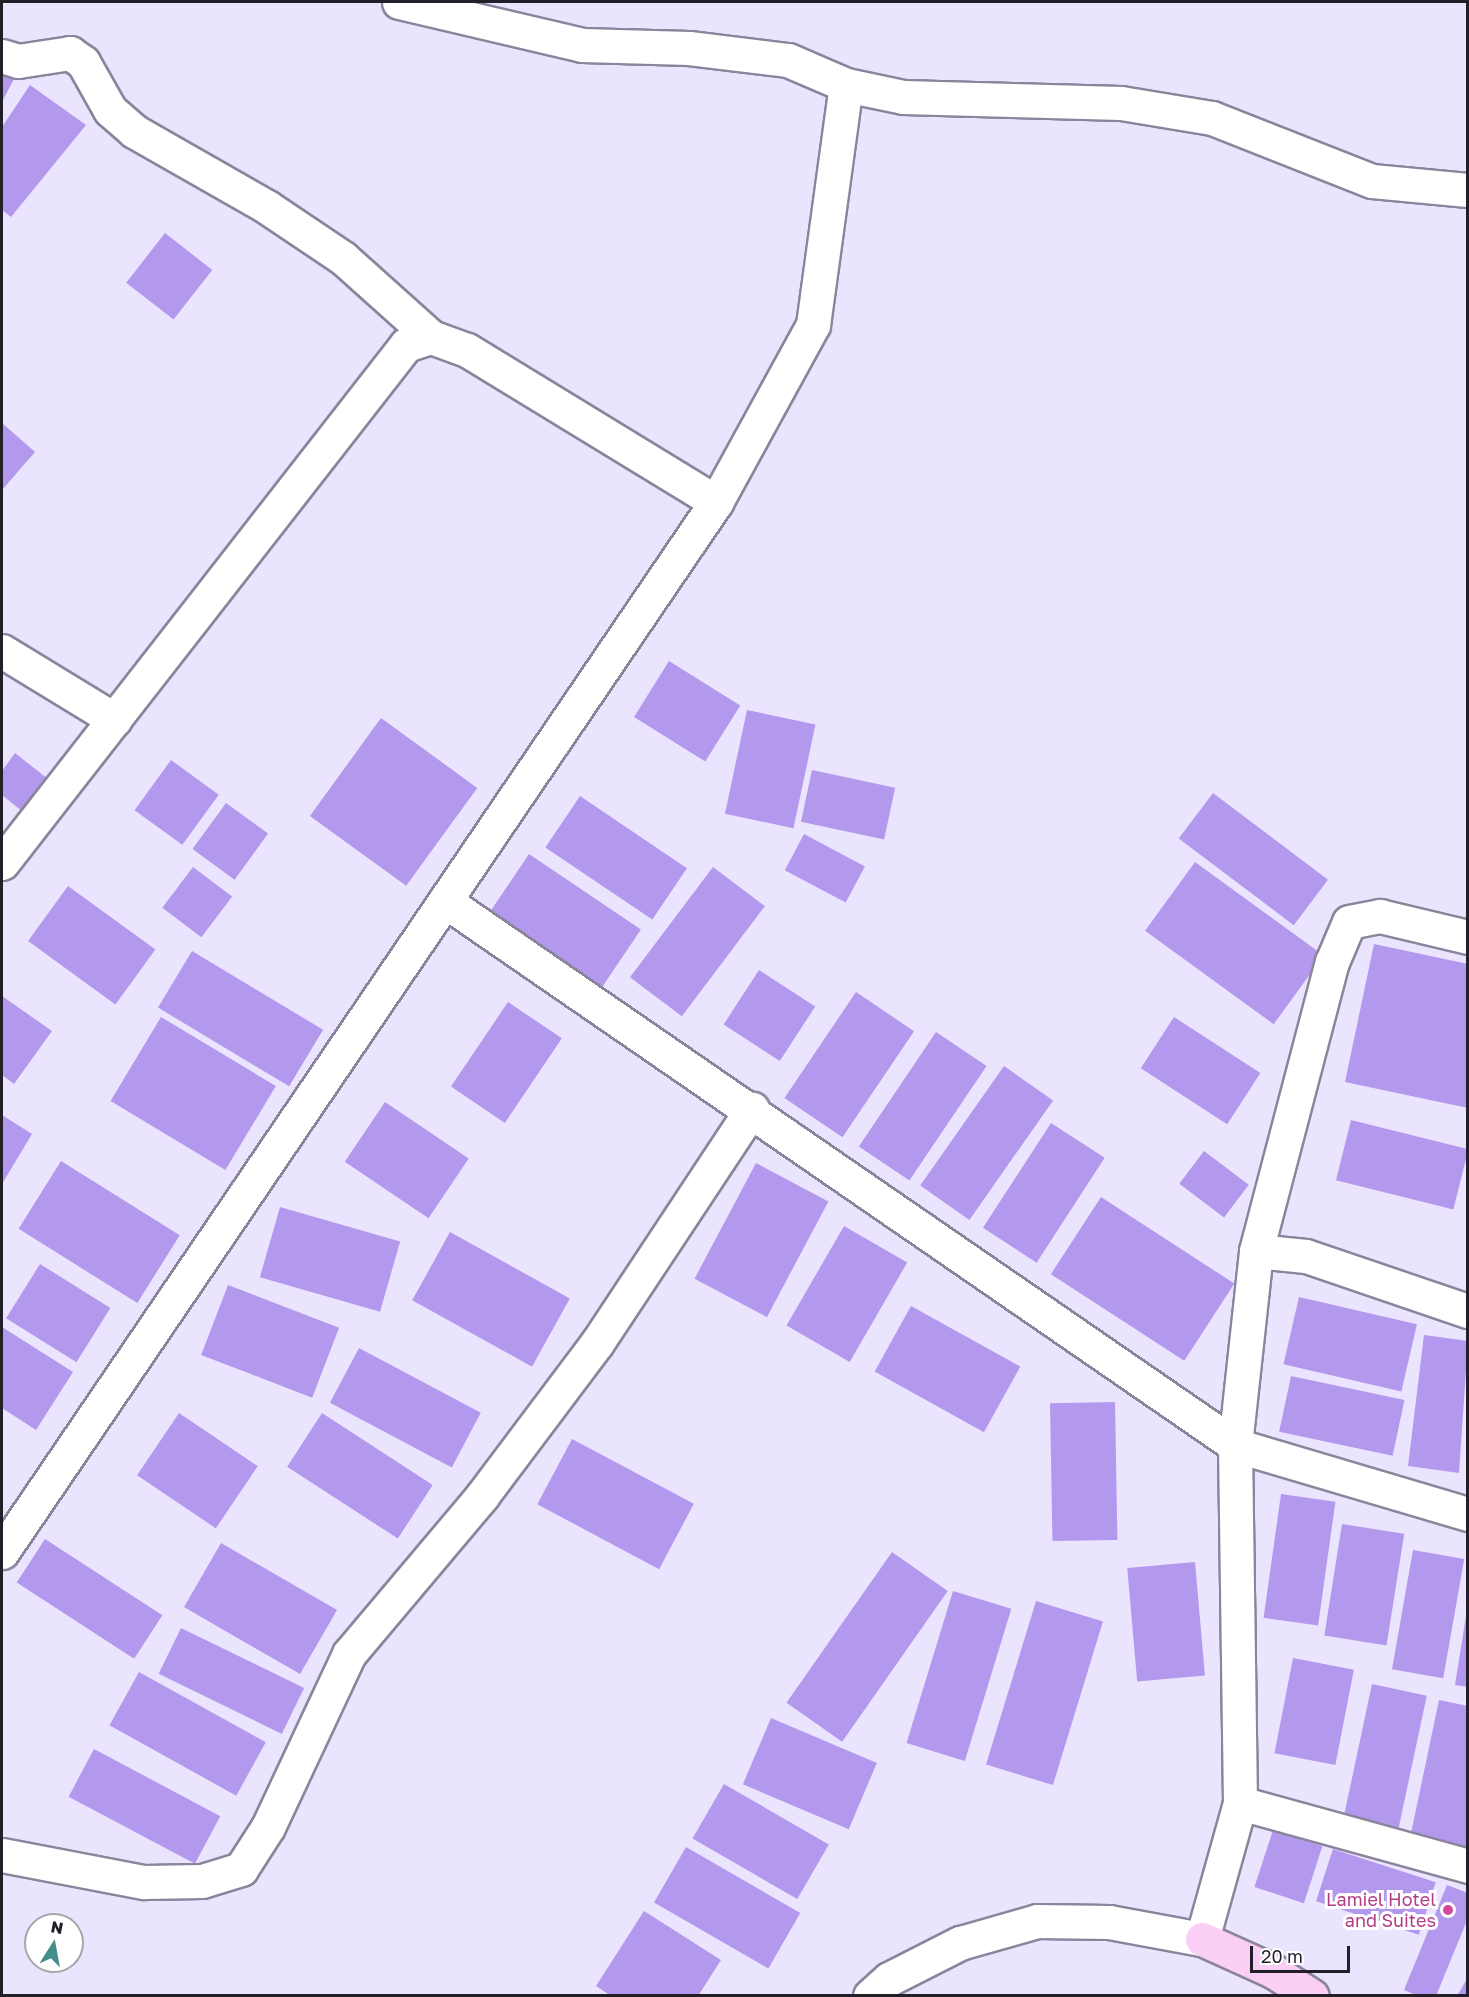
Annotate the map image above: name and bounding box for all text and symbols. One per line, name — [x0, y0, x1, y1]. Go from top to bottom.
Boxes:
place label: Lamiel Hotel and Suites — [1326, 1889, 1436, 1932]
marker: Lamiel Hotel and Suites — [1441, 1903, 1455, 1917]
north arrow — [24, 1913, 84, 1973]
text: N — [49, 1916, 65, 1938]
scale bar — [1253, 1934, 1354, 1972]
text: 20 m — [1261, 1945, 1303, 1967]

